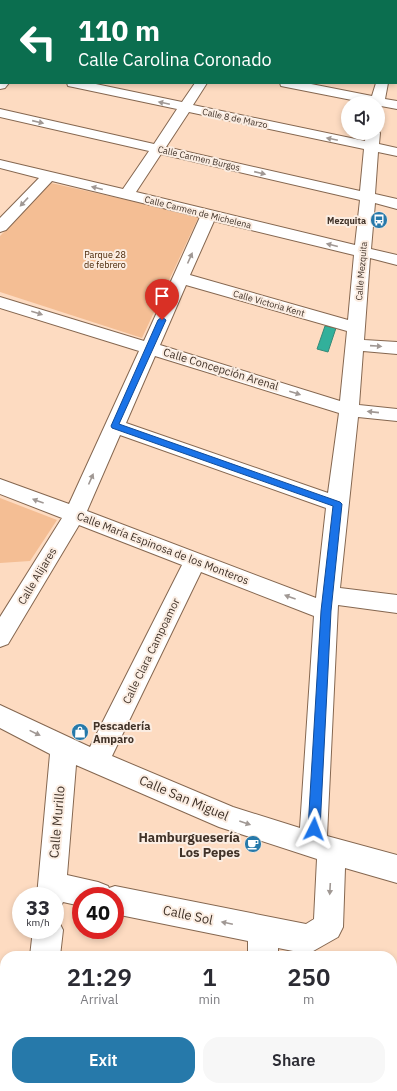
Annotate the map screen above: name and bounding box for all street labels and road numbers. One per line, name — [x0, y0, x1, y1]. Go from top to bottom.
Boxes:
street label: Calle 8 de Marzo — [201, 106, 269, 130]
street label: Calle Carmen Burgos — [157, 143, 241, 173]
street label: Calle Carmen de Michelena — [143, 193, 253, 231]
street label: Calle Mezquita — [353, 241, 369, 301]
street label: Calle Victoria Kent — [232, 288, 306, 318]
street label: Calle Concepción Arenal — [162, 345, 280, 393]
street label: Calle María Espinosa de los Monteros — [75, 509, 251, 587]
street label: Calle Alijares — [14, 545, 60, 607]
street label: Calle Clara Campoamor — [119, 596, 183, 706]
street label: Calle San Miguel — [137, 771, 232, 825]
street label: Calle Murillo — [45, 785, 69, 859]
street label: Calle Sol — [161, 901, 215, 929]

